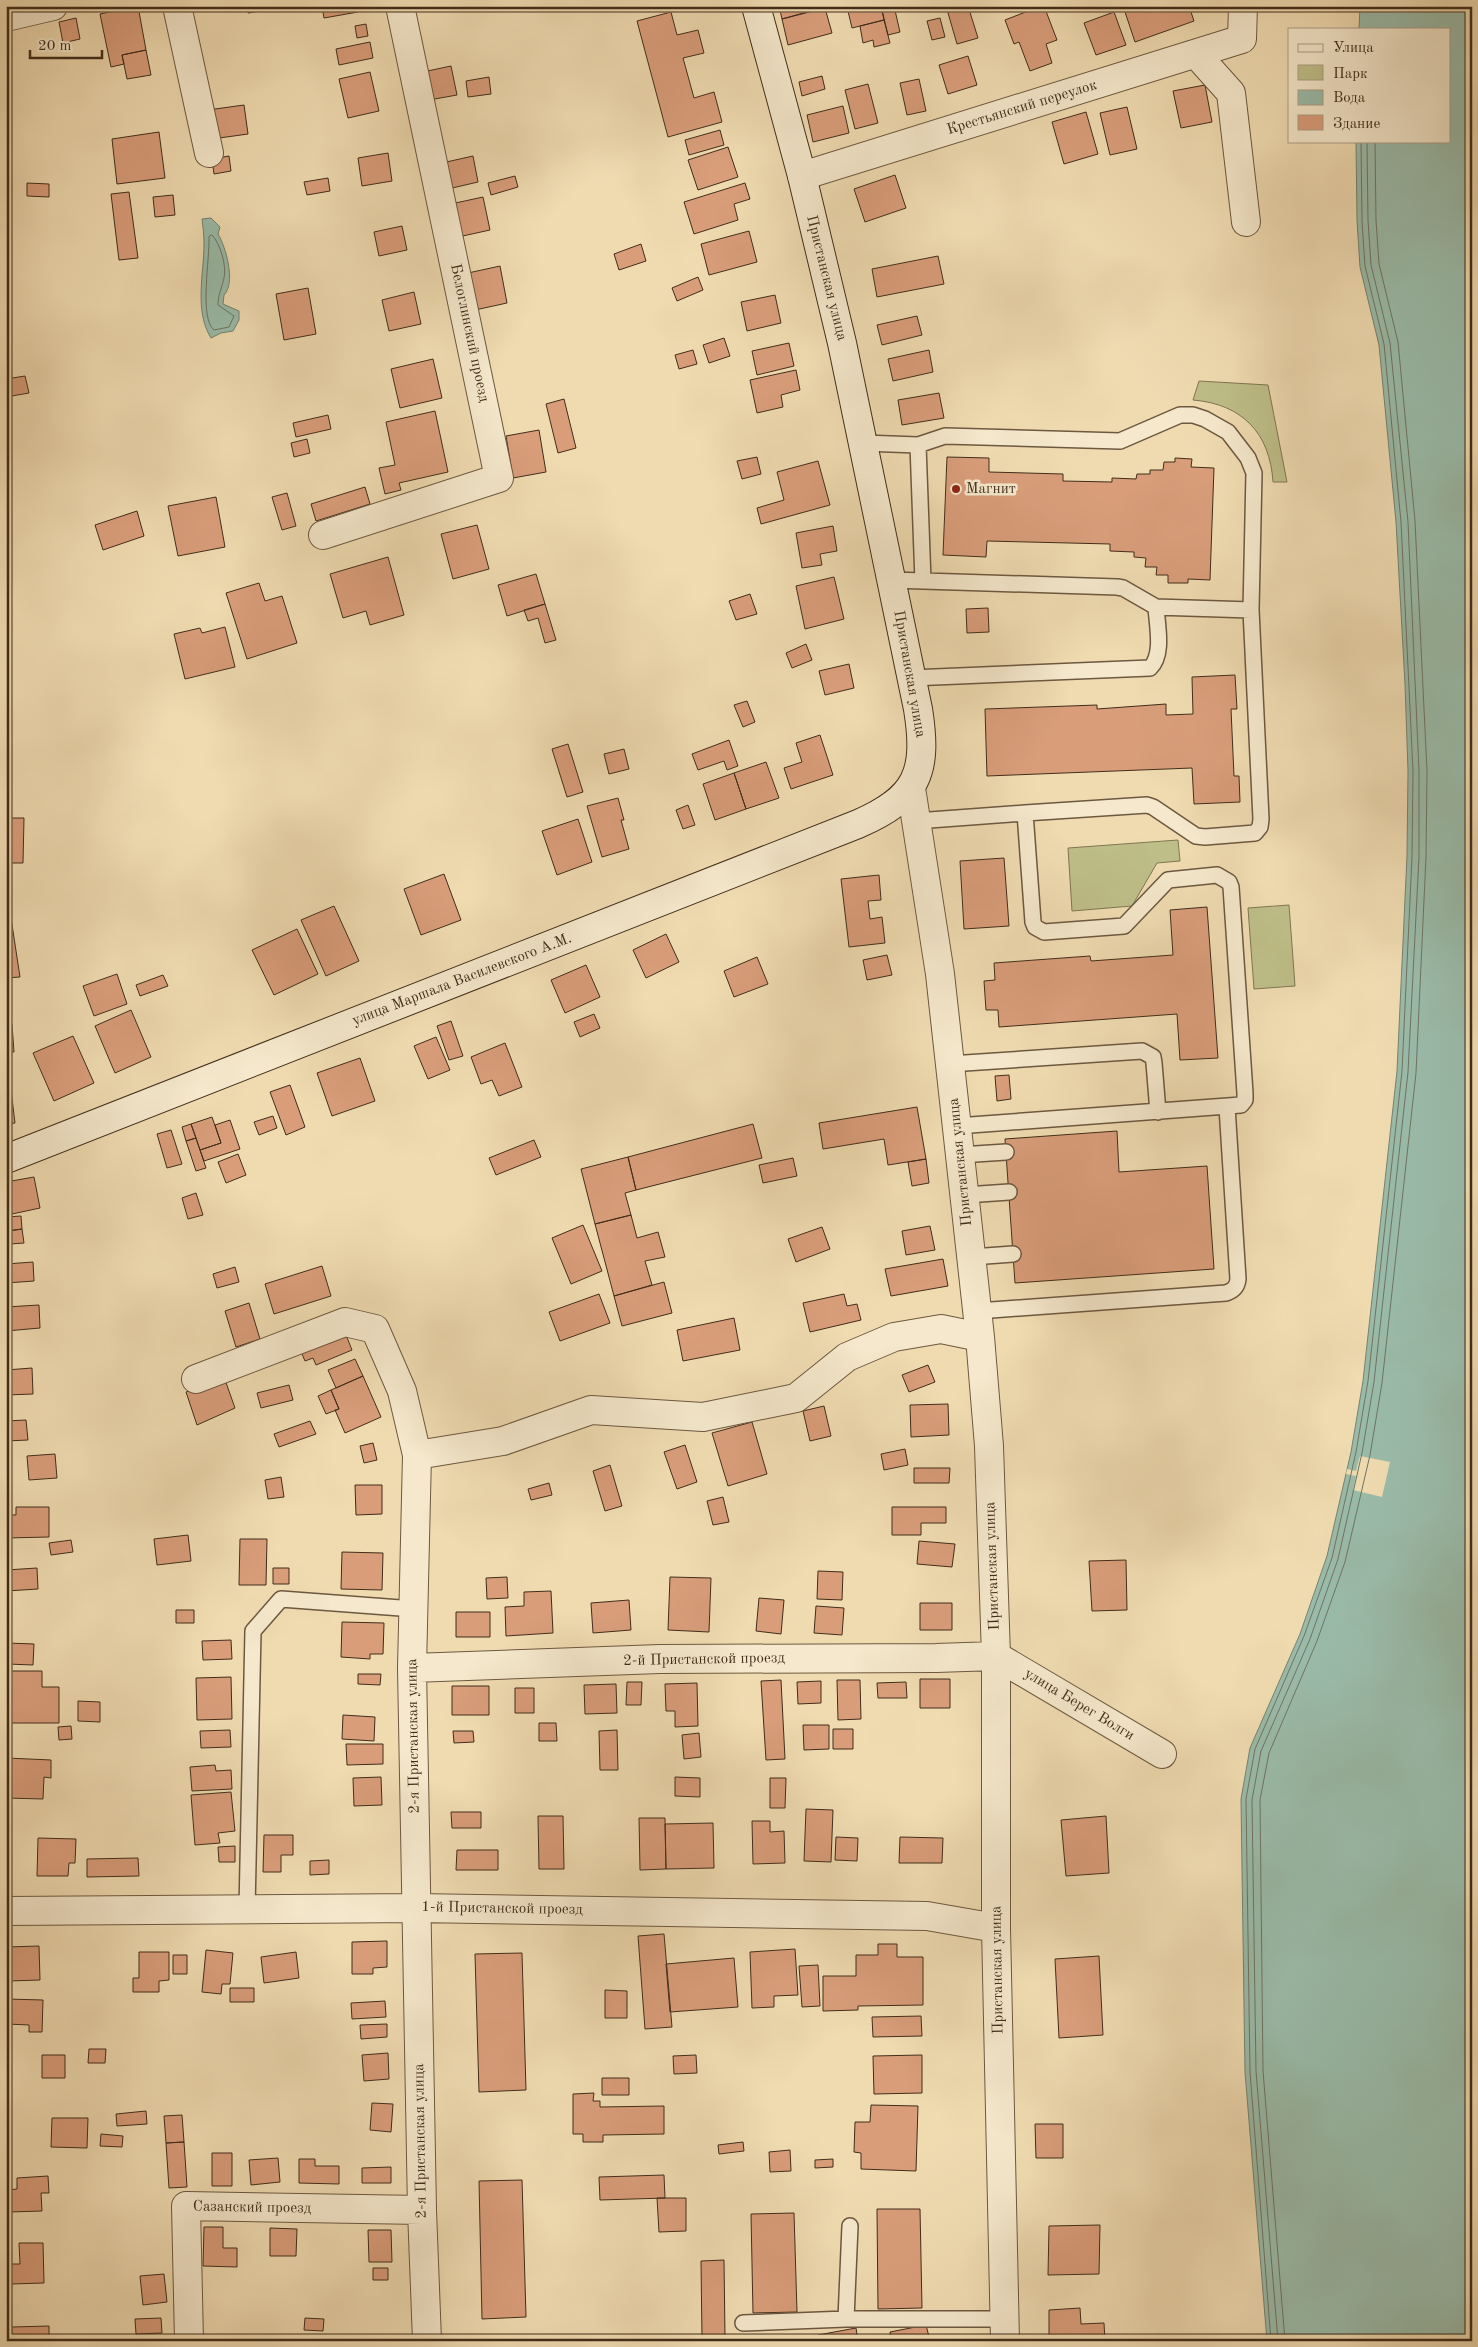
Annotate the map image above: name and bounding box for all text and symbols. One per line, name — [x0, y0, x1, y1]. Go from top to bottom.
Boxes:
scale bar — [30, 28, 102, 60]
legend — [1288, 28, 1450, 142]
text: 20 m — [38, 39, 72, 54]
text: Улица — [1333, 41, 1374, 56]
text: Парк — [1333, 67, 1368, 82]
street label: Крестьянский переулок — [945, 78, 1099, 138]
text: Вода — [1333, 91, 1366, 106]
text: Здание — [1333, 117, 1380, 132]
street label: Пристанская улица — [803, 214, 849, 343]
street label: Белоглинский проезд — [447, 262, 491, 404]
place label: Магнит — [966, 482, 1016, 497]
marker: Магнит — [950, 483, 962, 495]
street label: Пристанская улица — [890, 609, 928, 739]
street label: улица Маршала Василевского А.М. — [350, 931, 574, 1029]
street label: Пристанская улица — [947, 1097, 975, 1227]
street label: Пристанская улица — [983, 1501, 1003, 1631]
street label: 2-й Пристанской проезд — [623, 1651, 785, 1669]
street label: 2-я Пристанская улица — [405, 1658, 423, 1814]
street label: улица Берег Волги — [1021, 1666, 1137, 1744]
street label: 1-й Пристанской проезд — [421, 1900, 583, 1918]
street label: Пристанская улица — [989, 1905, 1007, 2035]
street label: 2-я Пристанская улица — [412, 2063, 430, 2219]
street label: Сазанский проезд — [193, 2199, 312, 2217]

